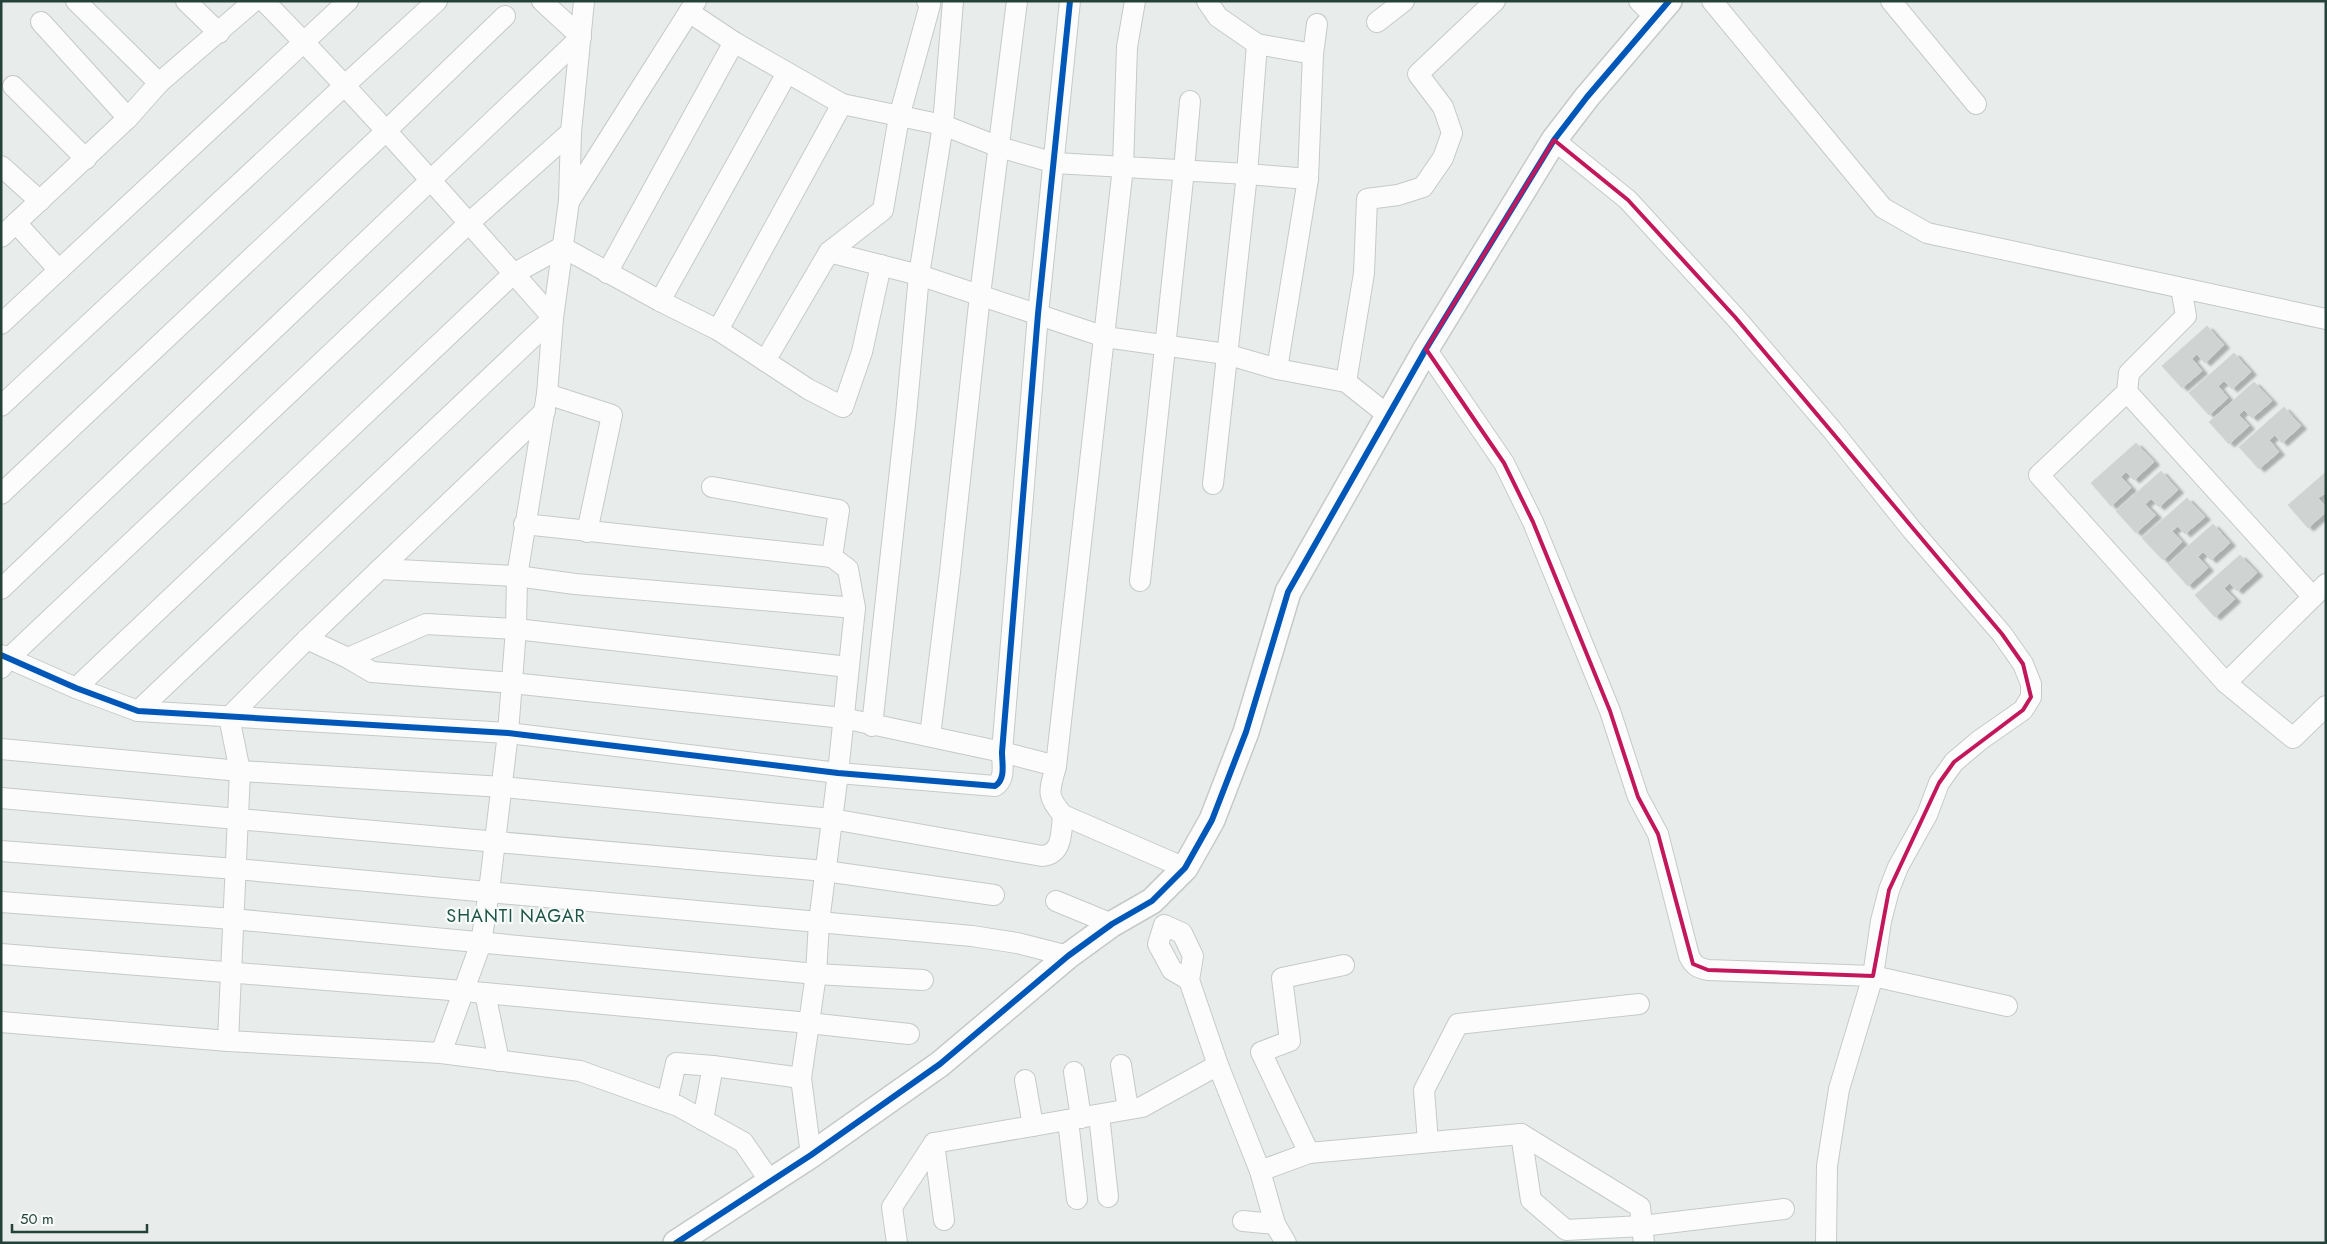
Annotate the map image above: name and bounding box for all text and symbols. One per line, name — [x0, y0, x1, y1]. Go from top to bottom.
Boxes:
district label: SHANTI NAGAR — [446, 903, 586, 929]
scale bar — [12, 1202, 148, 1234]
text: 50 m — [20, 1208, 54, 1230]

